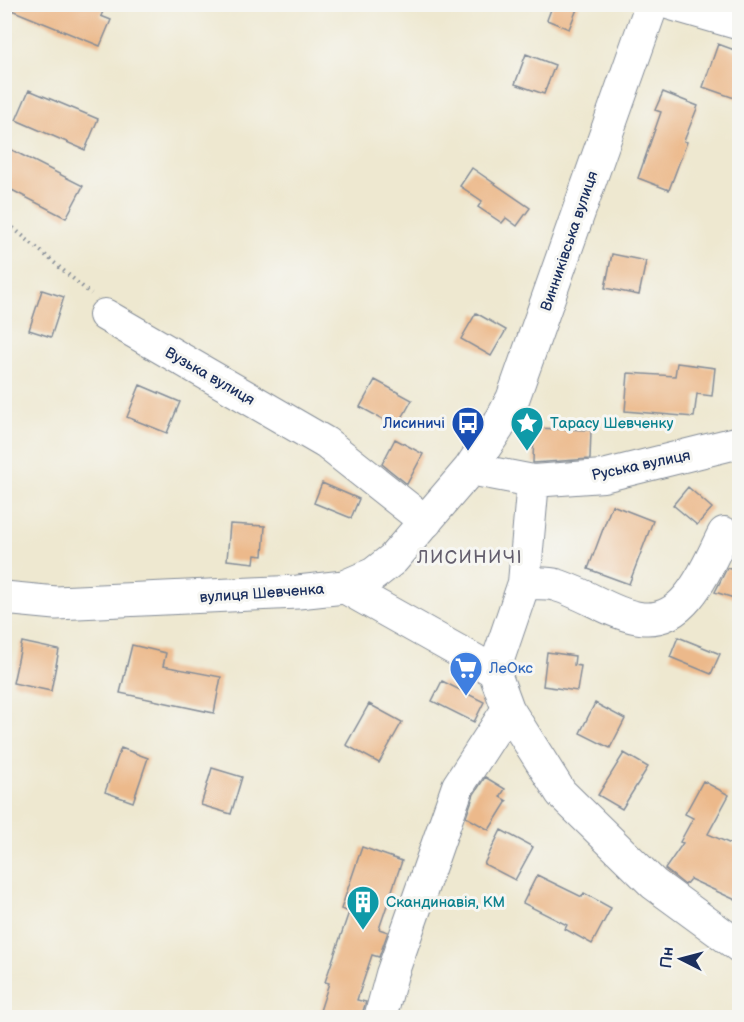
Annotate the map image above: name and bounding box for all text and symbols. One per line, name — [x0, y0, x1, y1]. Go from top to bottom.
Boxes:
street label: Винниківська вулиця — [537, 169, 602, 314]
street label: Вузька вулиця — [161, 343, 258, 410]
bus stop icon: Лисиничі — [450, 405, 486, 452]
place icon: Тарасу Шевченку — [509, 405, 545, 452]
place label: Лисиничі — [382, 414, 445, 433]
place label: Тарасу Шевченку — [550, 414, 674, 433]
street label: Руська вулиця — [590, 446, 692, 485]
district label: ЛИСИНИЧІ — [416, 547, 523, 568]
street label: вулиця Шевченка — [199, 580, 325, 607]
supermarket icon: ЛеОкс — [448, 650, 484, 697]
place label: ЛеОкс — [488, 659, 533, 678]
building icon: Скандинавія, КМ — [345, 884, 381, 931]
place label: Скандинавія, КМ — [386, 893, 505, 912]
north arrow — [651, 929, 711, 989]
text: Пн — [657, 946, 678, 969]

